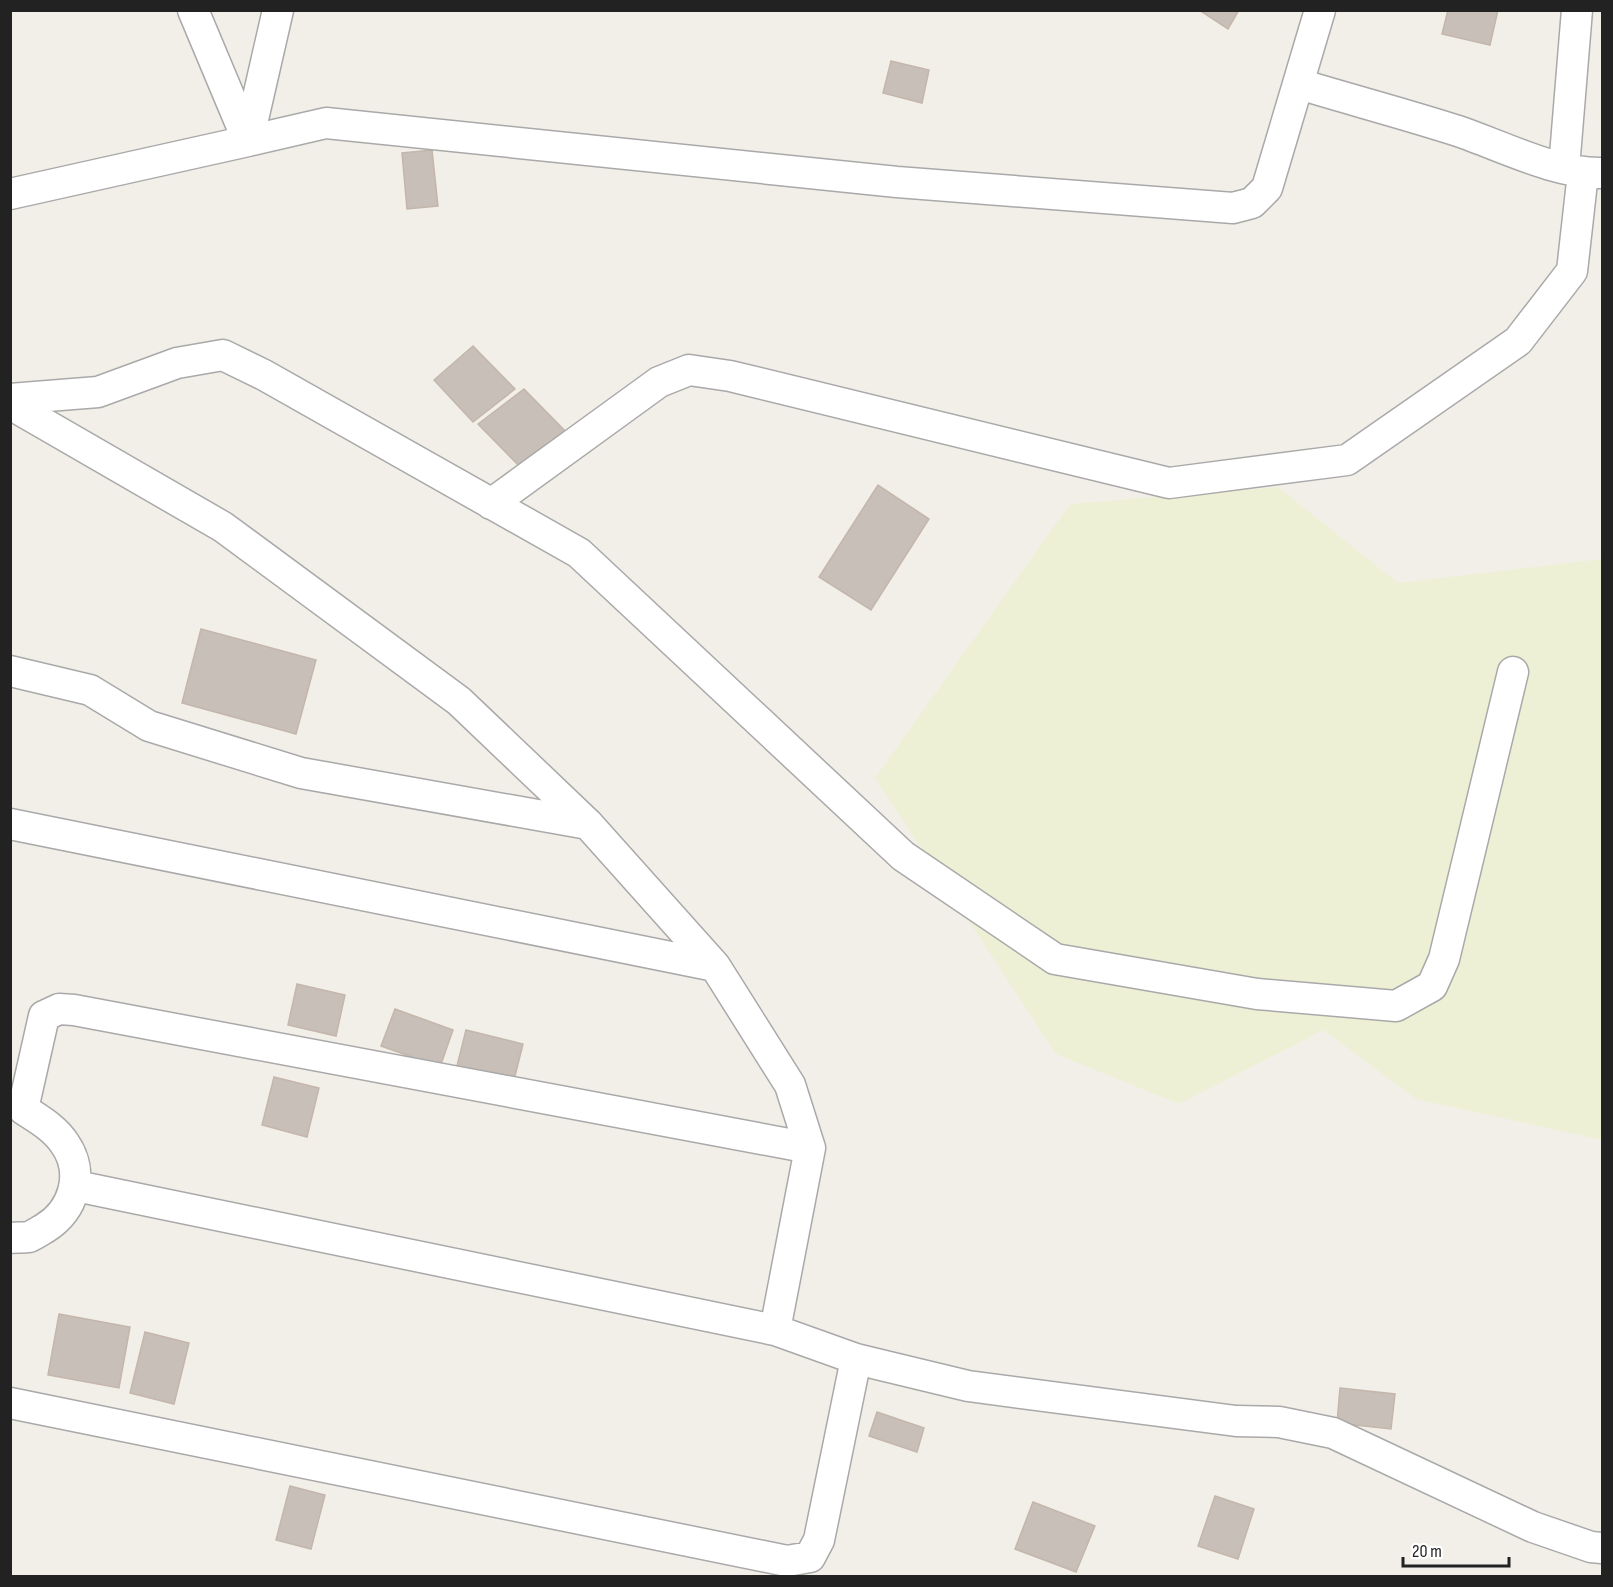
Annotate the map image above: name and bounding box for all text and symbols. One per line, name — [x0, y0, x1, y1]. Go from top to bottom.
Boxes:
scale bar — [1403, 1530, 1510, 1568]
text: 20 m — [1412, 1541, 1442, 1562]

